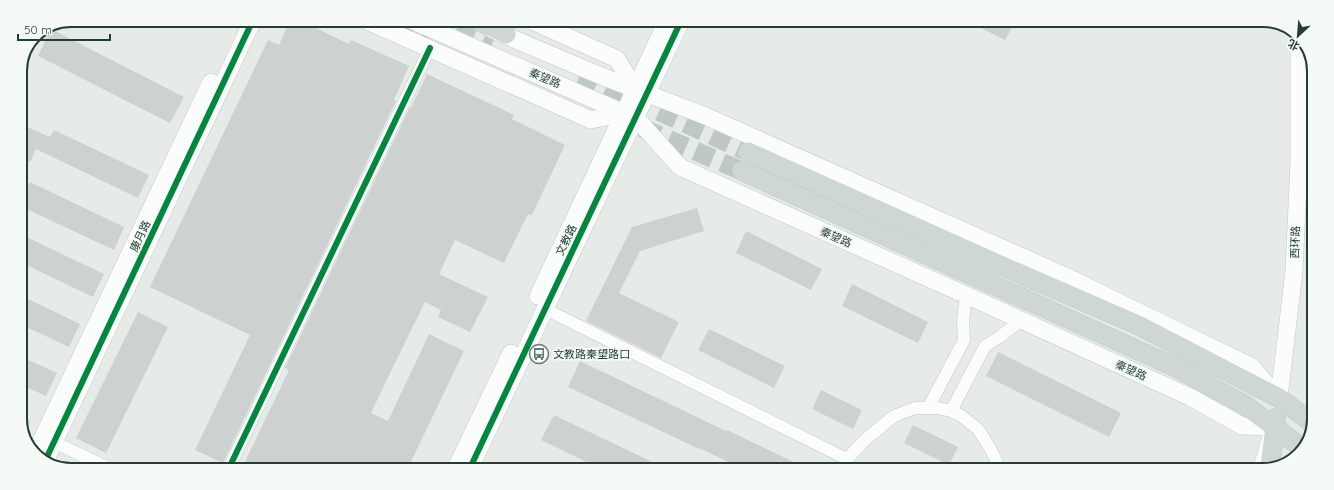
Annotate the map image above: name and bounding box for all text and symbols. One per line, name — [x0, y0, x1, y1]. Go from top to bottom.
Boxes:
scale bar — [18, 16, 110, 42]
north arrow — [1278, 16, 1318, 56]
text: 50 m — [24, 22, 52, 37]
text: 北 — [1286, 36, 1302, 54]
street label: 秦望路 — [527, 65, 563, 91]
street label: 康月路 — [127, 218, 153, 254]
street label: 文教路 — [552, 222, 580, 258]
street label: 秦望路 — [818, 224, 854, 250]
street label: 西环路 — [1287, 225, 1303, 259]
bus stop icon: 文教路秦望路口 — [528, 343, 550, 365]
place label: 文教路秦望路口 — [553, 347, 630, 361]
street label: 秦望路 — [1113, 357, 1149, 383]

